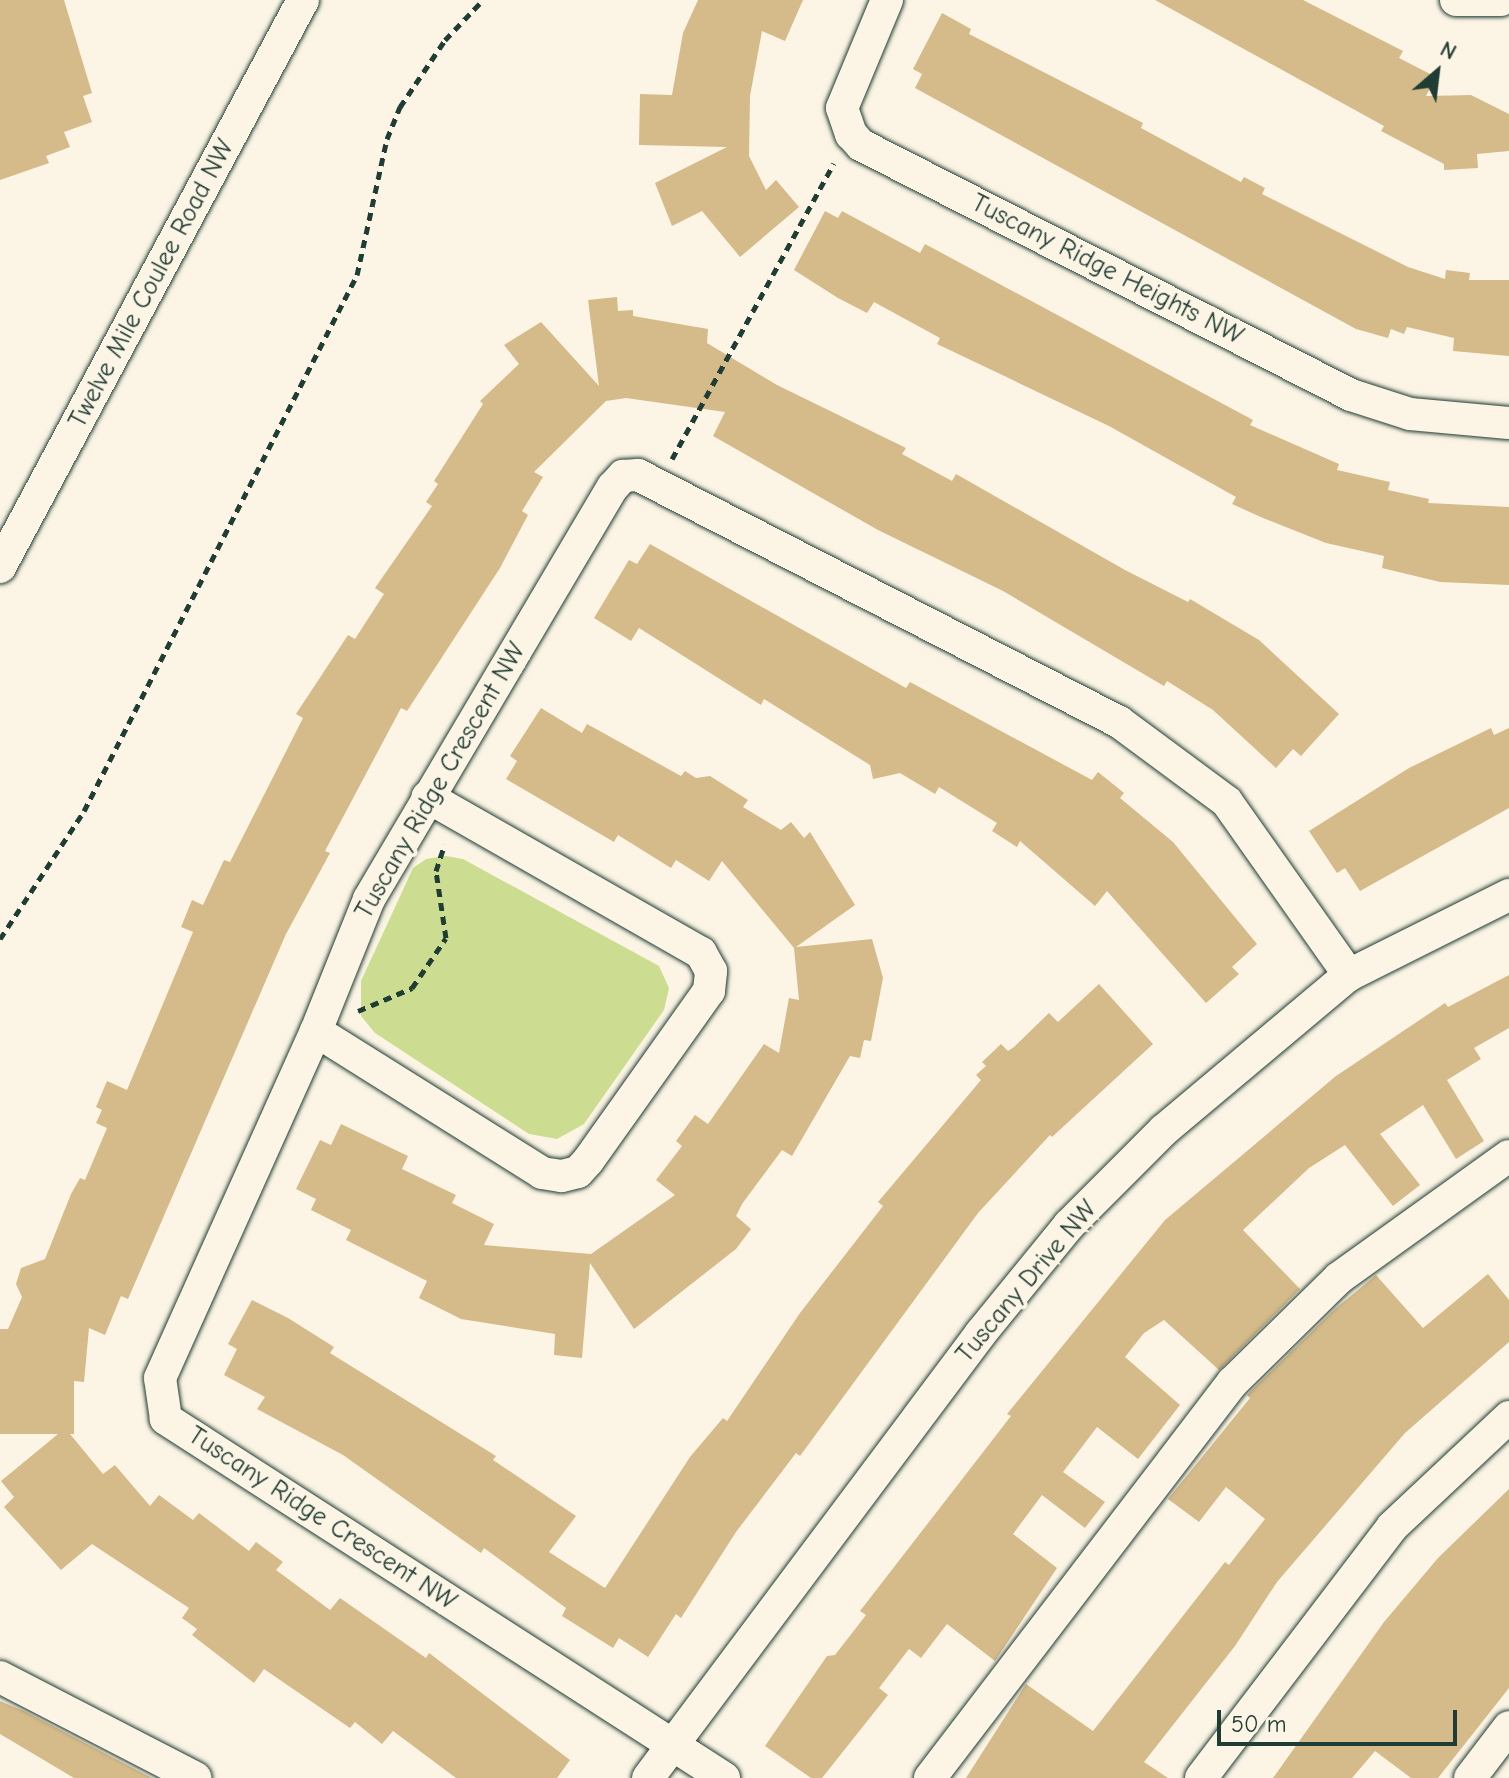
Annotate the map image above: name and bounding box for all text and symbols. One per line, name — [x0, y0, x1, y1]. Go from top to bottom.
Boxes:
north arrow — [1397, 32, 1477, 112]
text: N — [1436, 36, 1461, 66]
street label: Twelve Mile Coulee Road NW — [63, 134, 241, 434]
street label: Tuscany Ridge Heights NW — [966, 188, 1248, 352]
street label: Tuscany Ridge Crescent NW — [349, 637, 533, 925]
street label: Tuscany Drive NW — [950, 1194, 1104, 1370]
street label: Tuscany Ridge Crescent NW — [182, 1420, 462, 1618]
scale bar — [1221, 1694, 1461, 1744]
text: 50 m — [1231, 1710, 1287, 1738]

